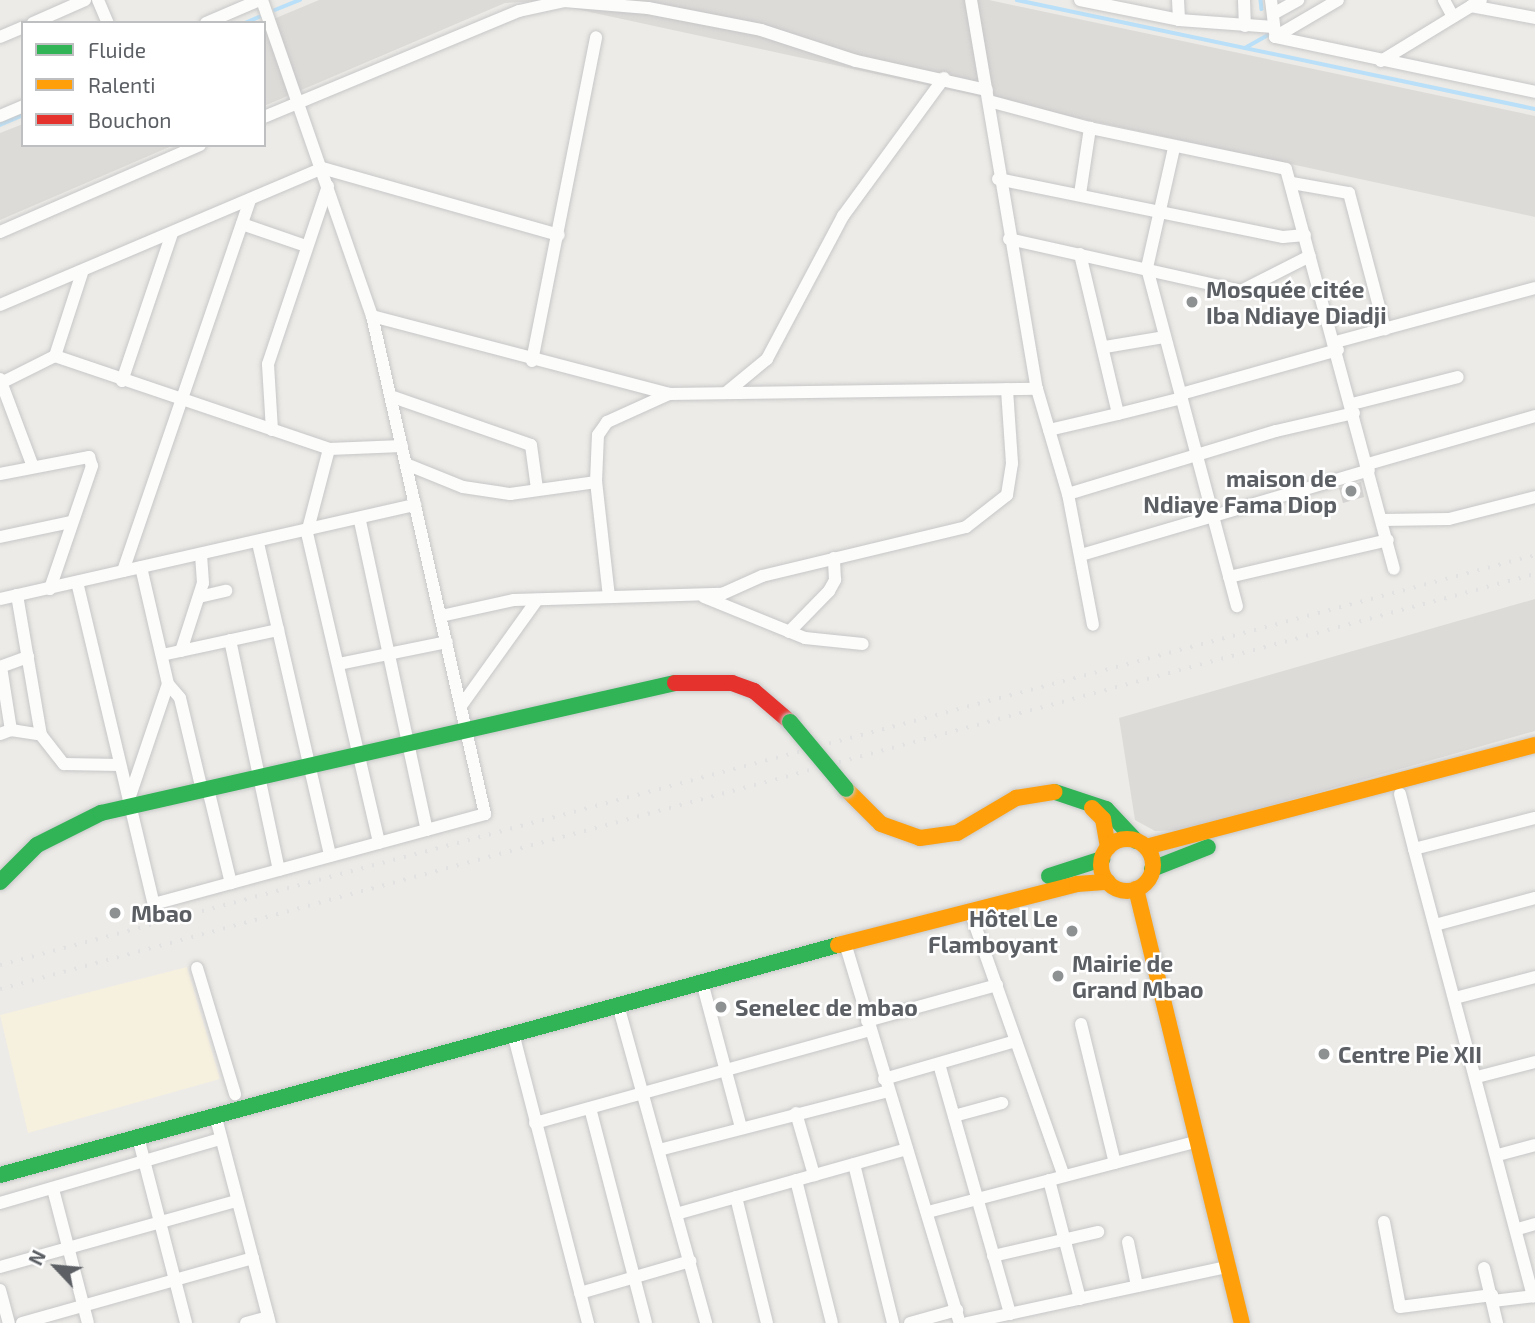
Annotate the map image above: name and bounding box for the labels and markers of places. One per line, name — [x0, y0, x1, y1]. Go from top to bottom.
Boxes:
place label: Mosquée citée Iba Ndiaye Diadji — [1206, 275, 1387, 329]
marker: Mosquée citée Iba Ndiaye Diadji — [1184, 294, 1200, 310]
place label: maison de Ndiaye Fama Diop — [1143, 464, 1337, 518]
marker: maison de Ndiaye Fama Diop — [1343, 483, 1359, 499]
place label: Mbao — [131, 899, 192, 927]
marker: Mbao — [105, 903, 125, 923]
place label: Hôtel Le Flamboyant — [928, 904, 1058, 958]
marker: Hôtel Le Flamboyant — [1064, 923, 1080, 939]
place label: Mairie de Grand Mbao — [1072, 949, 1204, 1003]
marker: Mairie de Grand Mbao — [1050, 968, 1066, 984]
place label: Senelec de mbao — [735, 993, 918, 1021]
marker: Senelec de mbao — [713, 999, 729, 1015]
place label: Centre Pie XII — [1338, 1040, 1482, 1068]
marker: Centre Pie XII — [1316, 1046, 1332, 1062]

